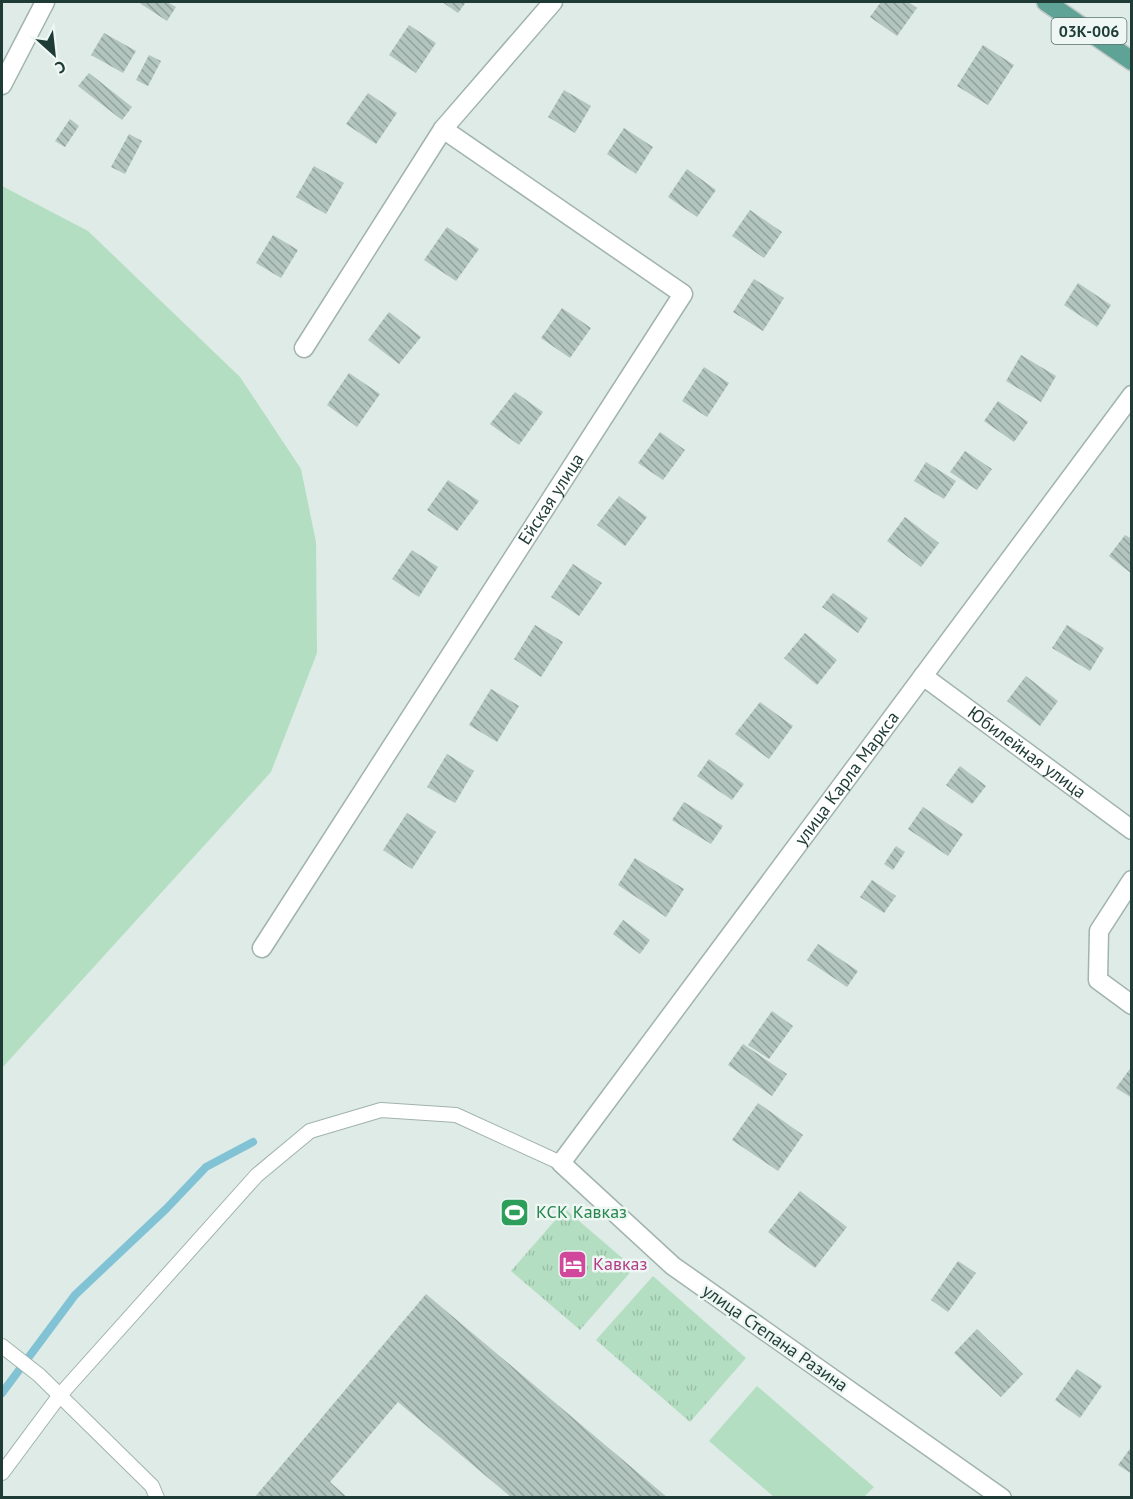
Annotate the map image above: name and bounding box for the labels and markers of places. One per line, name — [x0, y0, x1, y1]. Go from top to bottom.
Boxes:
sports icon: КСК Кавказ — [499, 1196, 531, 1228]
place label: КСК Кавказ — [536, 1200, 627, 1223]
hotel icon: Кавказ — [556, 1248, 588, 1280]
place label: Кавказ — [593, 1252, 647, 1275]

